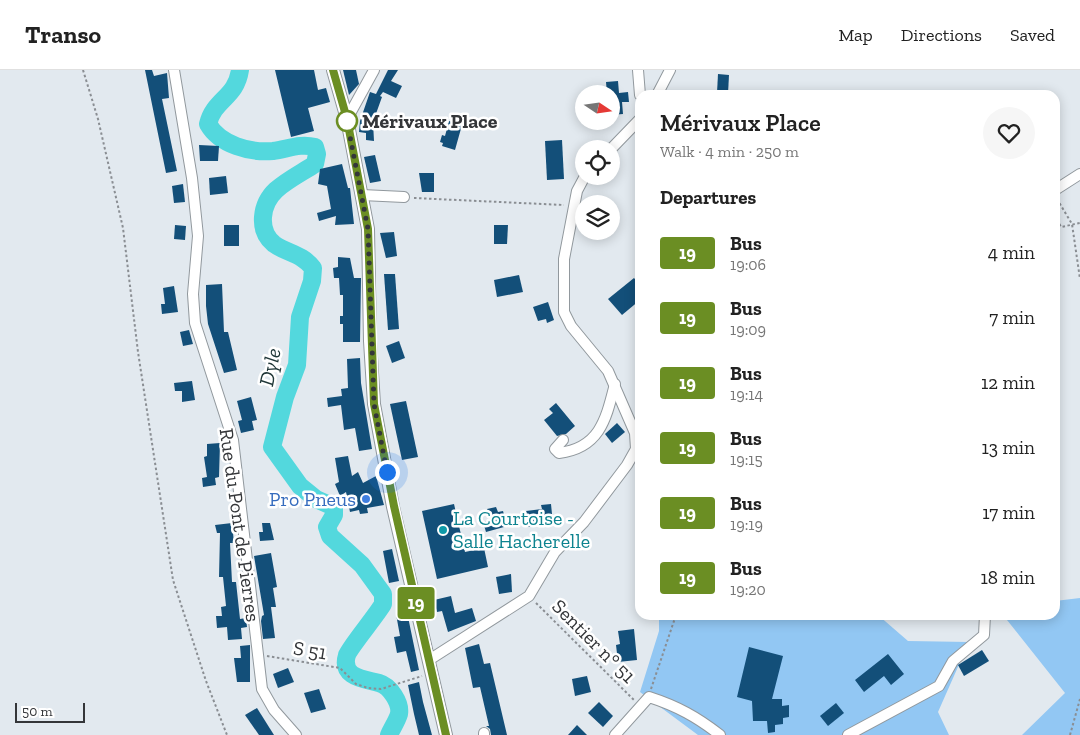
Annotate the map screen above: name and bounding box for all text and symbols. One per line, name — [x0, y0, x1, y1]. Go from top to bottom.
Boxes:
text: Transo — [25, 20, 101, 49]
text: Map — [838, 24, 873, 46]
text: Directions — [901, 24, 982, 46]
text: Saved — [1010, 24, 1055, 46]
north arrow — [575, 85, 620, 130]
map controls — [575, 85, 620, 240]
button: heart — [983, 107, 1035, 159]
text: Mérivaux Place — [660, 108, 821, 137]
place label: Mérivaux Place — [362, 109, 498, 133]
marker: Mérivaux Place — [336, 110, 358, 132]
button: locate — [575, 140, 620, 185]
text: Walk · 4 min · 250 m — [660, 142, 799, 161]
text: Departures — [660, 186, 756, 209]
button: layers — [575, 195, 620, 240]
text: Bus — [730, 232, 762, 255]
text: 4 min — [988, 241, 1035, 264]
text: 19 — [679, 242, 696, 264]
text: 19:06 — [730, 255, 766, 274]
text: Bus — [730, 297, 762, 320]
text: 7 min — [989, 306, 1035, 329]
text: 19 — [679, 307, 696, 329]
text: 19:09 — [730, 320, 766, 339]
water label: Dyle — [253, 345, 286, 388]
text: Bus — [730, 362, 762, 385]
text: 12 min — [981, 371, 1035, 394]
text: 19 — [679, 372, 696, 394]
text: 19:14 — [730, 385, 763, 404]
street label: Rue du Pont de Pierres — [215, 427, 265, 623]
text: Bus — [730, 427, 762, 450]
text: 13 min — [981, 436, 1035, 459]
text: 19 — [679, 437, 696, 459]
text: 19:15 — [730, 450, 763, 469]
your location — [375, 460, 400, 485]
place label: Pro Pneus — [269, 487, 356, 511]
text: Bus — [730, 492, 762, 515]
marker: Pro Pneus — [360, 493, 372, 505]
text: 17 min — [982, 501, 1035, 524]
text: 19 — [679, 502, 696, 524]
place label: La Courtoise - Salle Hacherelle — [453, 506, 590, 553]
text: 19:19 — [730, 515, 763, 534]
marker: La Courtoise - Salle Hacherelle — [437, 524, 449, 536]
text: Bus — [730, 557, 762, 580]
text: 18 min — [981, 566, 1035, 589]
text: 19 — [679, 567, 696, 589]
text: 19:20 — [730, 580, 766, 599]
line badge: 19 — [394, 587, 438, 619]
text: 19 — [408, 592, 424, 614]
street label: Sentier n° 51 — [547, 594, 641, 688]
street label: S 51 — [292, 636, 329, 664]
scale bar — [15, 700, 85, 723]
text: 50 m — [22, 703, 53, 720]

